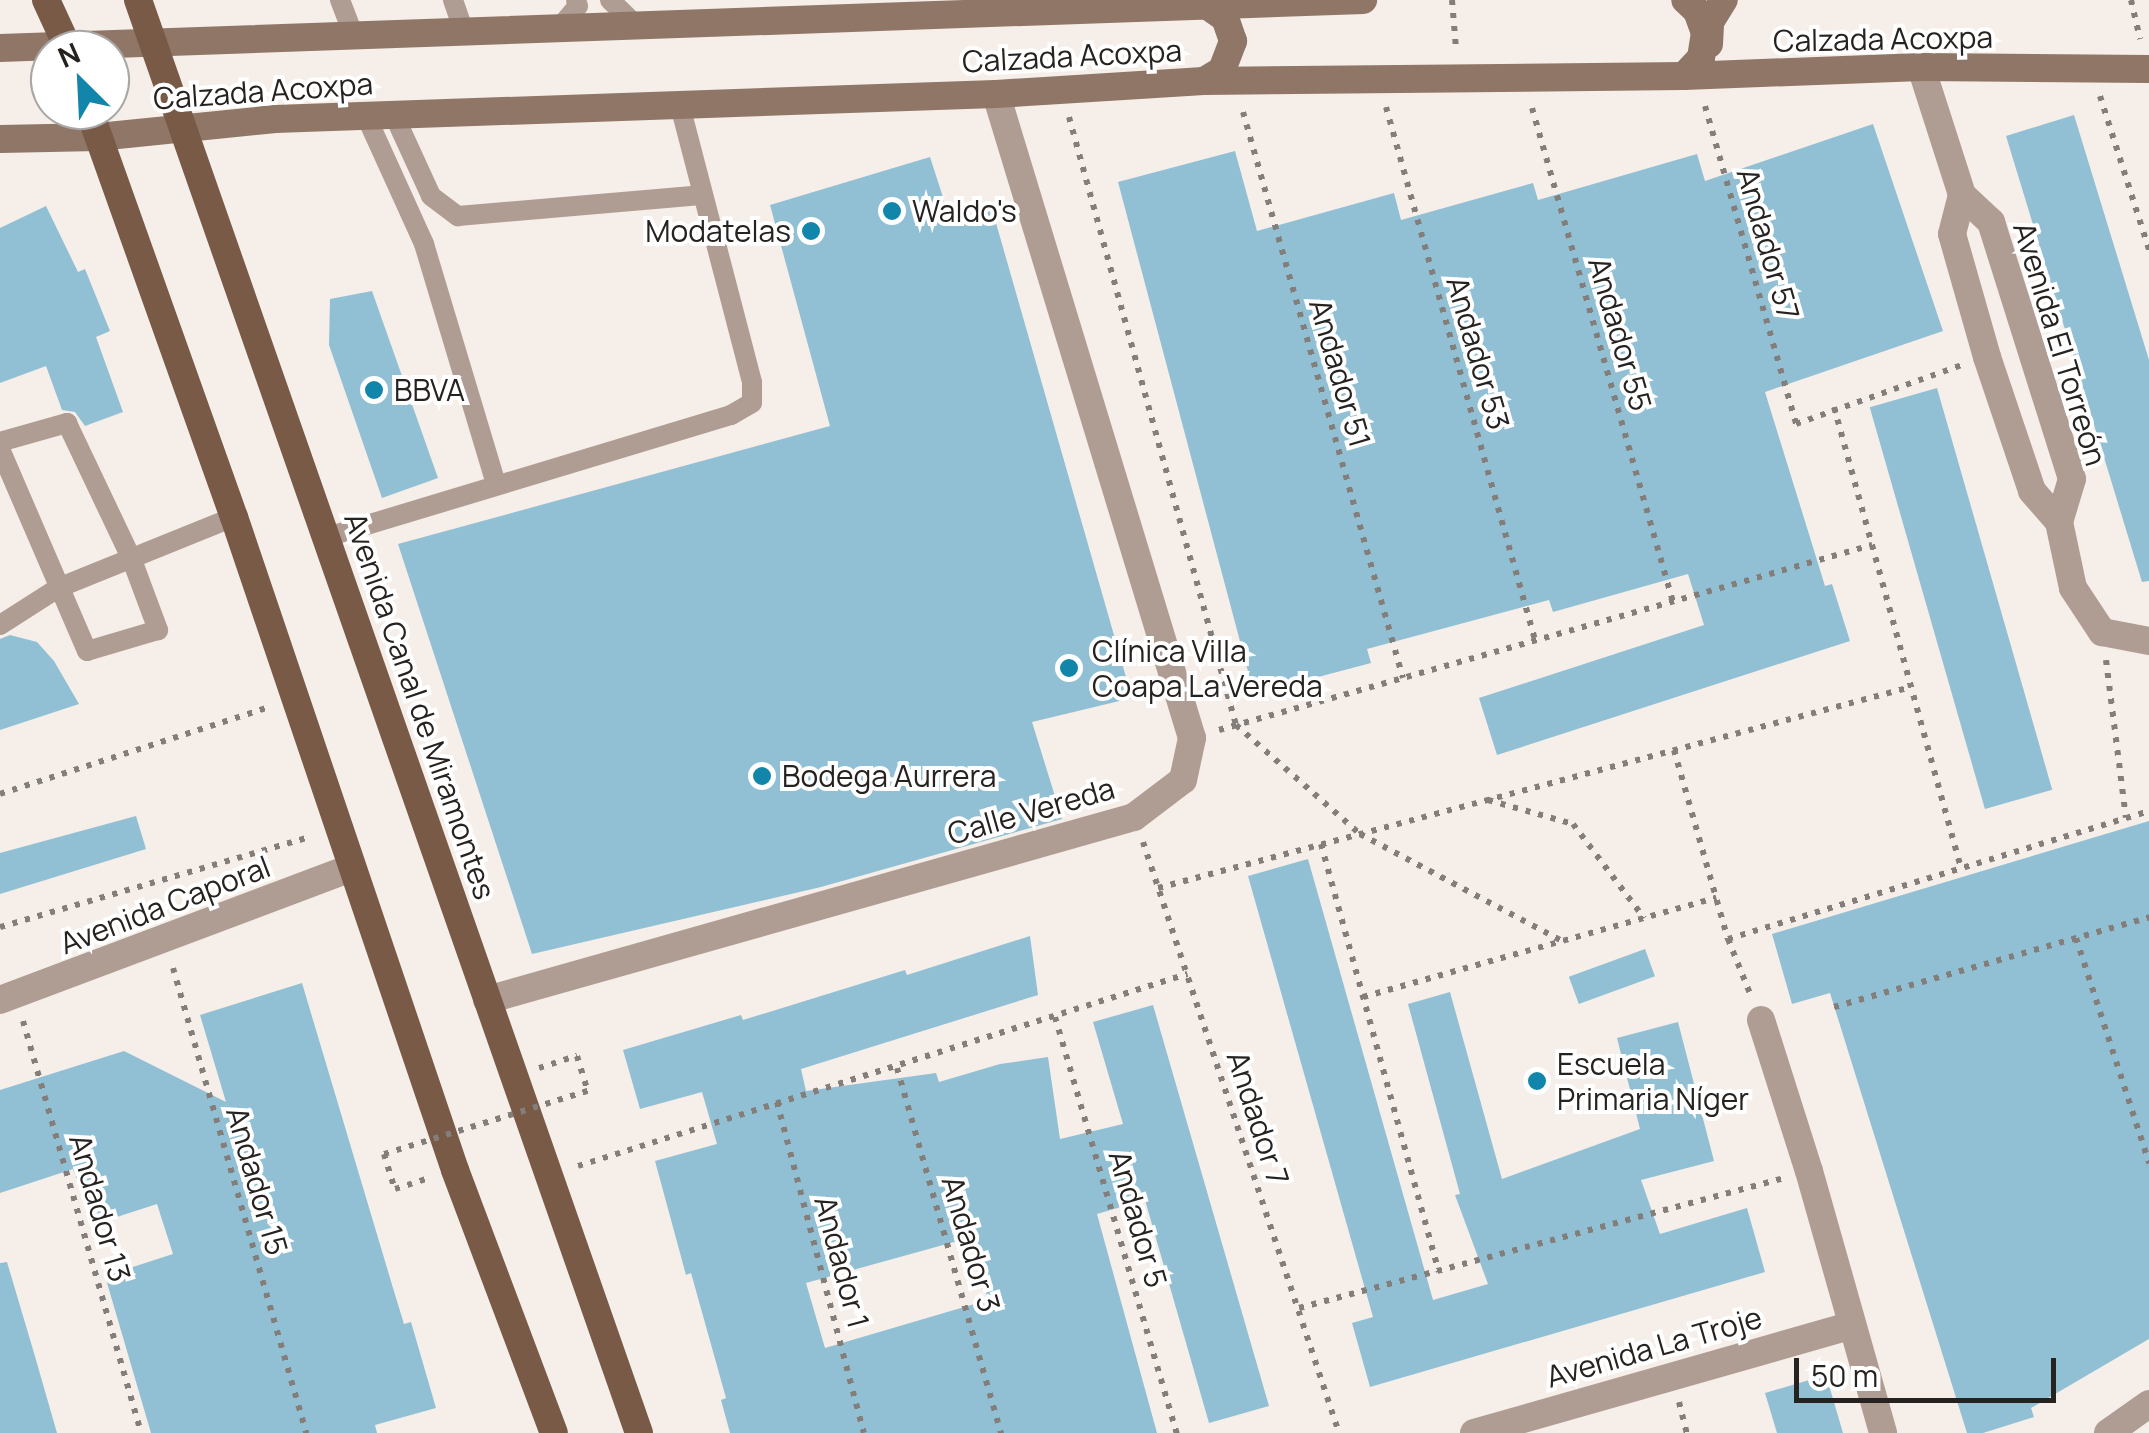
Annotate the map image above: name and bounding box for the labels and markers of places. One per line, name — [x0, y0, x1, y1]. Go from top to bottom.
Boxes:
place label: Waldo's — [912, 193, 1017, 229]
marker: Waldo's — [881, 200, 903, 222]
place label: Modatelas — [645, 213, 791, 249]
marker: Modatelas — [800, 220, 822, 242]
place label: BBVA — [394, 372, 465, 408]
marker: BBVA — [363, 379, 385, 401]
place label: Clínica Villa Coapa La Vereda — [1092, 633, 1323, 704]
marker: Clínica Villa Coapa La Vereda — [1056, 655, 1082, 681]
place label: Bodega Aurrera — [782, 758, 996, 794]
marker: Bodega Aurrera — [751, 765, 773, 787]
place label: Escuela Primaria Níger — [1557, 1046, 1749, 1116]
marker: Escuela Primaria Níger — [1526, 1070, 1548, 1092]

